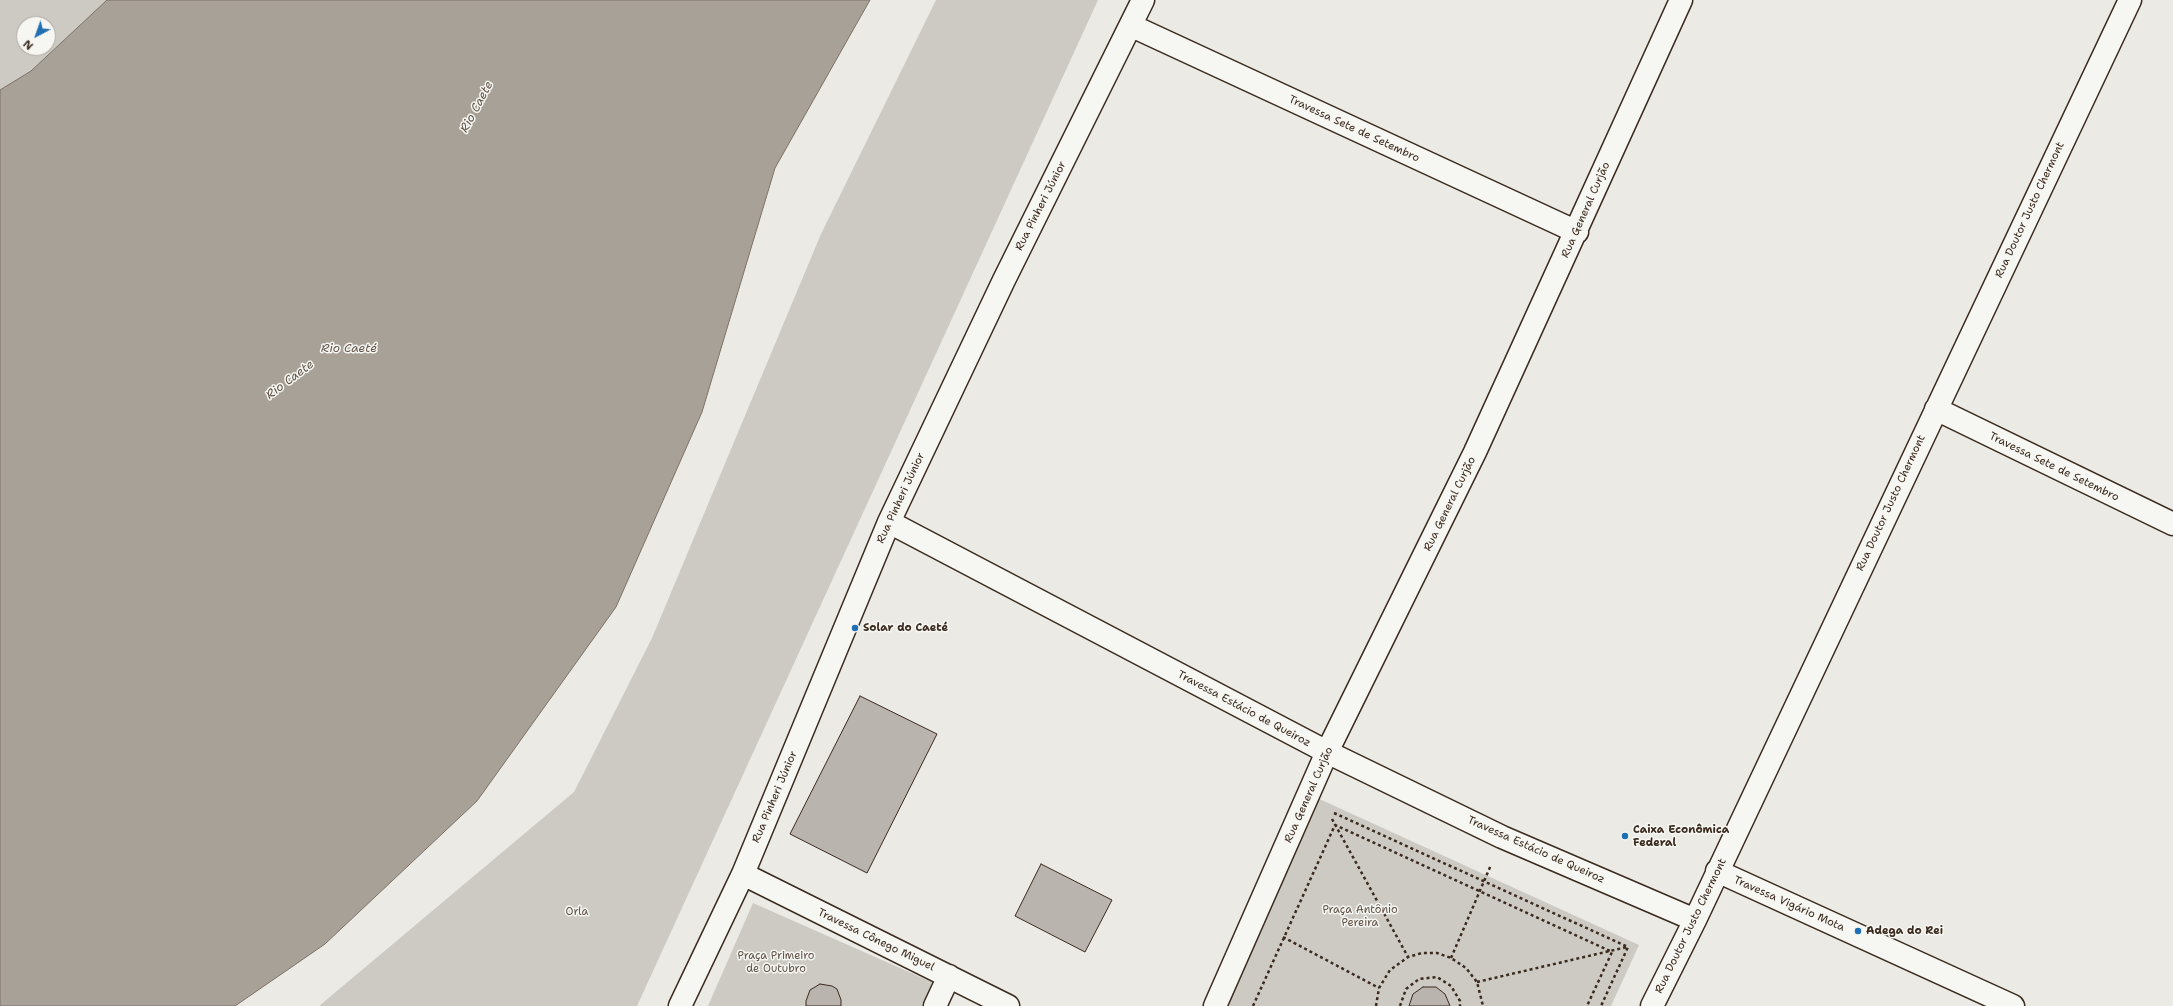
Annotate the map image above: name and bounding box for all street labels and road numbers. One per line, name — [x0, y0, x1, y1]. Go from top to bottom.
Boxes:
street label: Travessa Sete de Setembro — [1287, 93, 1421, 165]
street label: Rua Doutor Justo Chermont — [1993, 140, 2067, 280]
street label: Rua Pinheri Júnior — [1013, 159, 1069, 253]
street label: Rua General Curjão — [1559, 160, 1613, 260]
street label: Travessa Sete de Setembro — [1987, 430, 2121, 504]
street label: Rua Doutor Justo Chermont — [1854, 433, 1928, 573]
street label: Rua Pinheri Júnior — [874, 450, 928, 546]
street label: Rua General Curjão — [1421, 455, 1479, 553]
street label: Travessa Estácio de Queiroz — [1175, 668, 1313, 750]
street label: Rua General Curjão — [1282, 745, 1336, 845]
street label: Rua Pinheri Júnior — [750, 749, 800, 845]
street label: Travessa Estácio de Queiroz — [1465, 814, 1607, 886]
street label: Rua Doutor Justo Chermont — [1652, 856, 1730, 996]
street label: Travessa Vigário Mota — [1732, 874, 1846, 934]
street label: Travessa Cônego Miguel — [815, 906, 937, 974]

